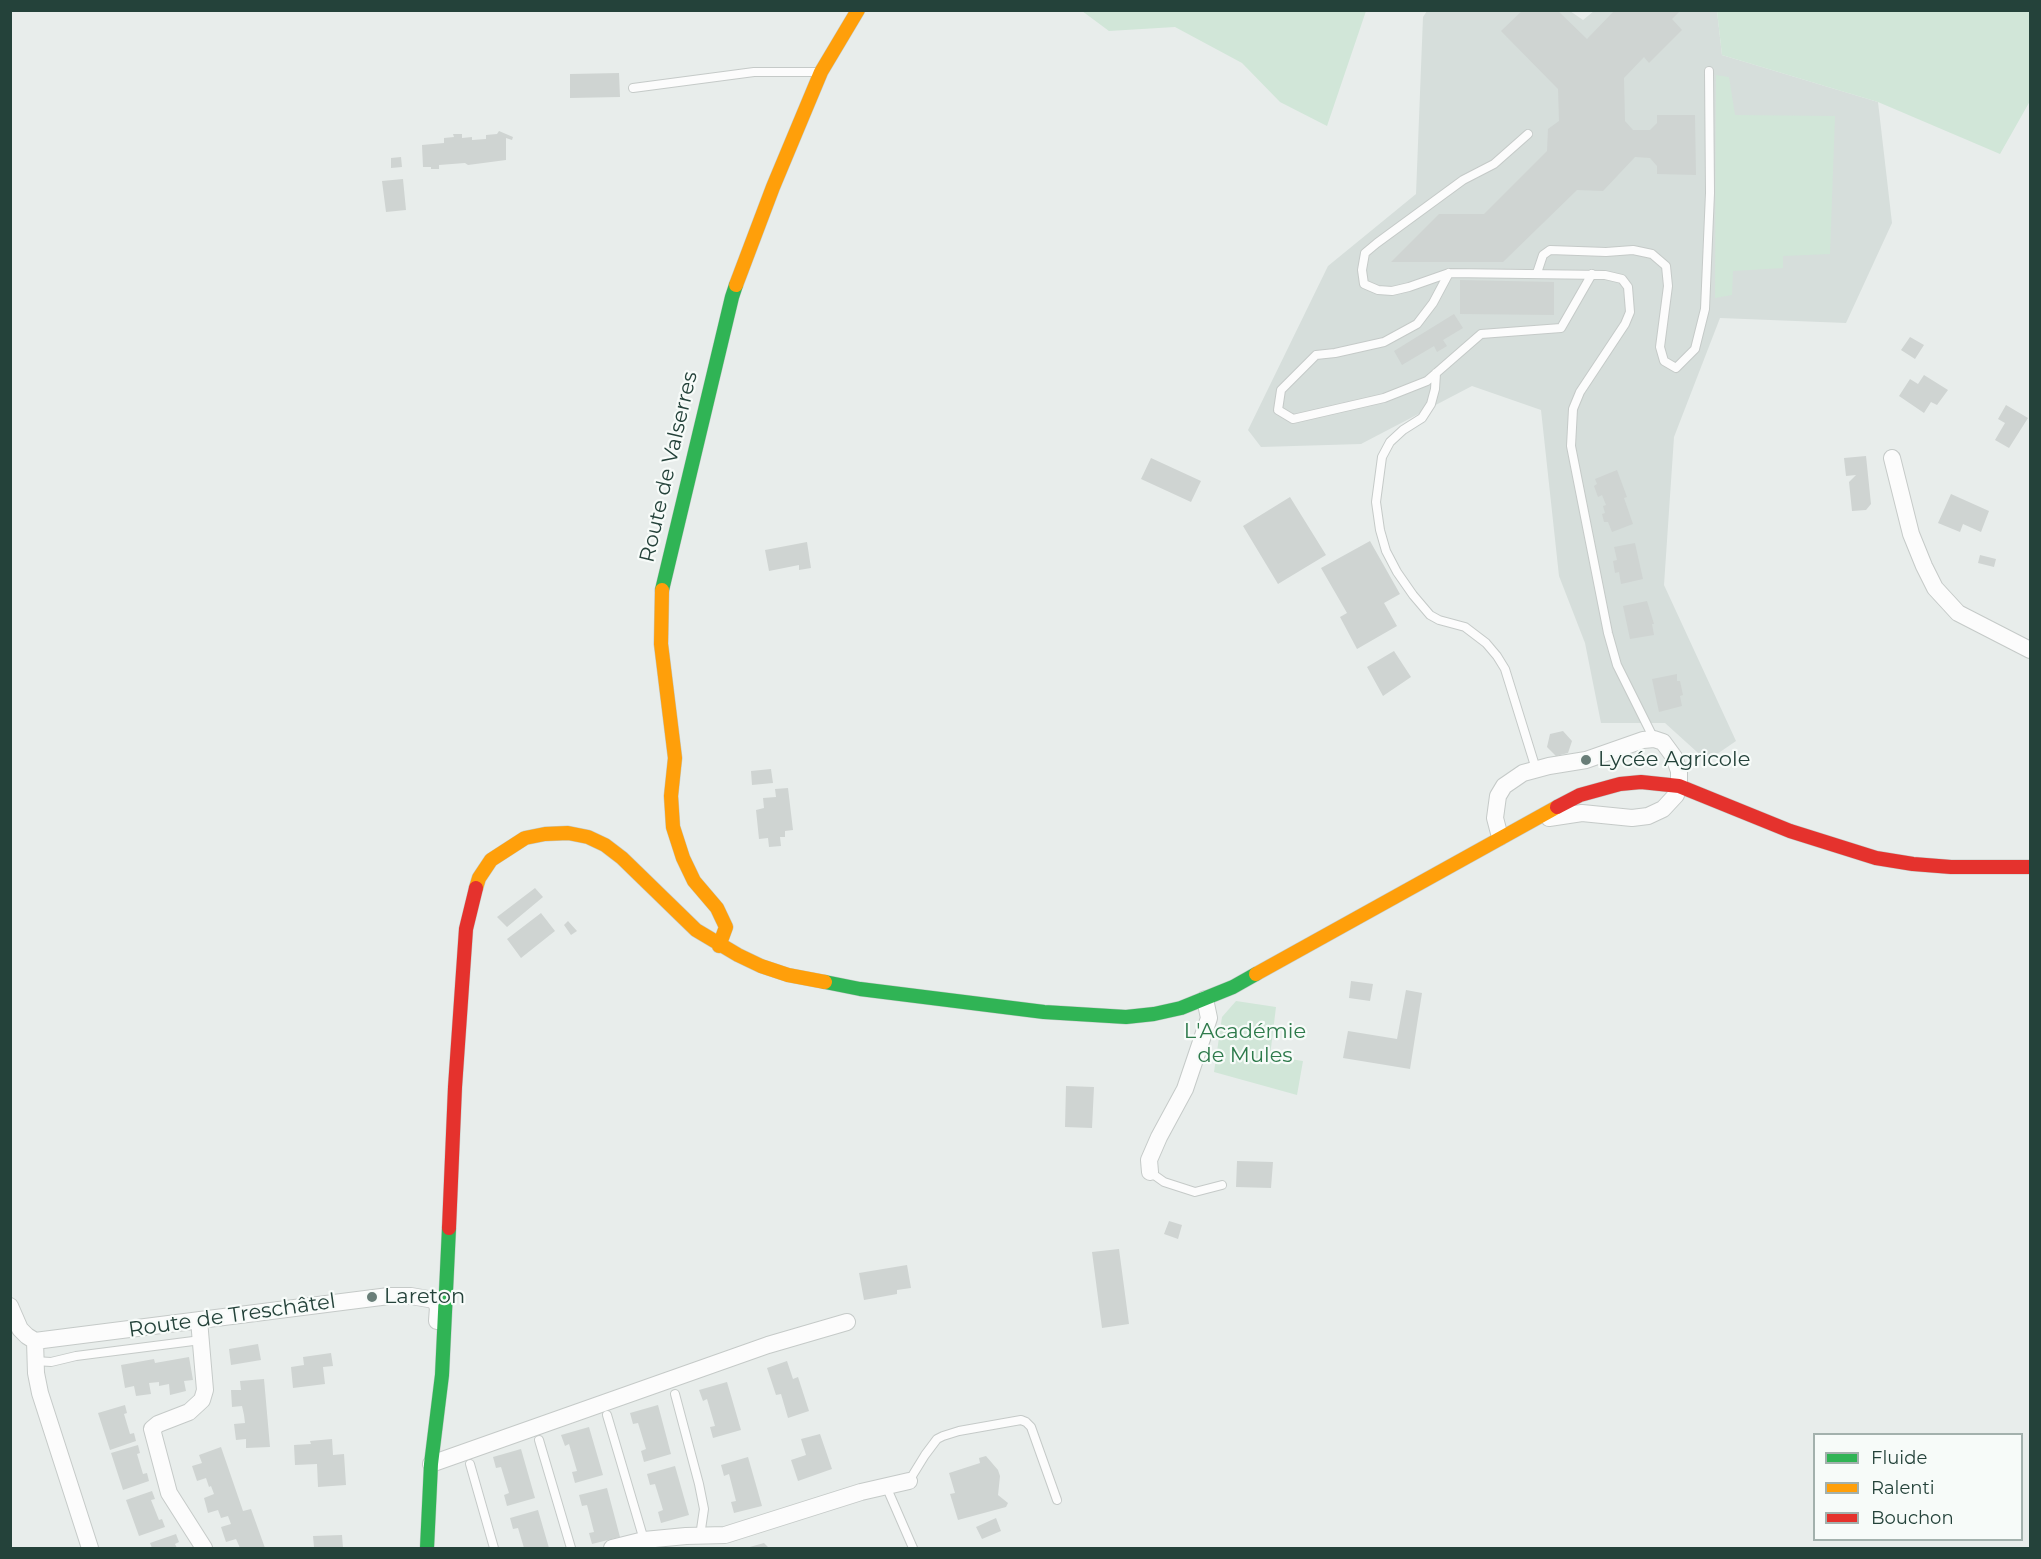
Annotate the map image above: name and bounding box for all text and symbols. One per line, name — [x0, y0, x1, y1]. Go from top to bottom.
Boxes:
street label: Route de Valserres — [635, 369, 703, 565]
place label: Lycée Agricole — [1598, 747, 1750, 773]
marker: Lycée Agricole — [1579, 753, 1593, 767]
park label: L'Académie de Mules — [1184, 1019, 1306, 1069]
place label: Lareton — [384, 1284, 465, 1310]
street label: Route de Treschâtel — [127, 1289, 337, 1343]
marker: Lareton — [365, 1290, 379, 1304]
legend — [1813, 1433, 2023, 1541]
text: Fluide — [1871, 1447, 1927, 1469]
text: Ralenti — [1871, 1477, 1935, 1499]
text: Bouchon — [1871, 1507, 1954, 1529]

